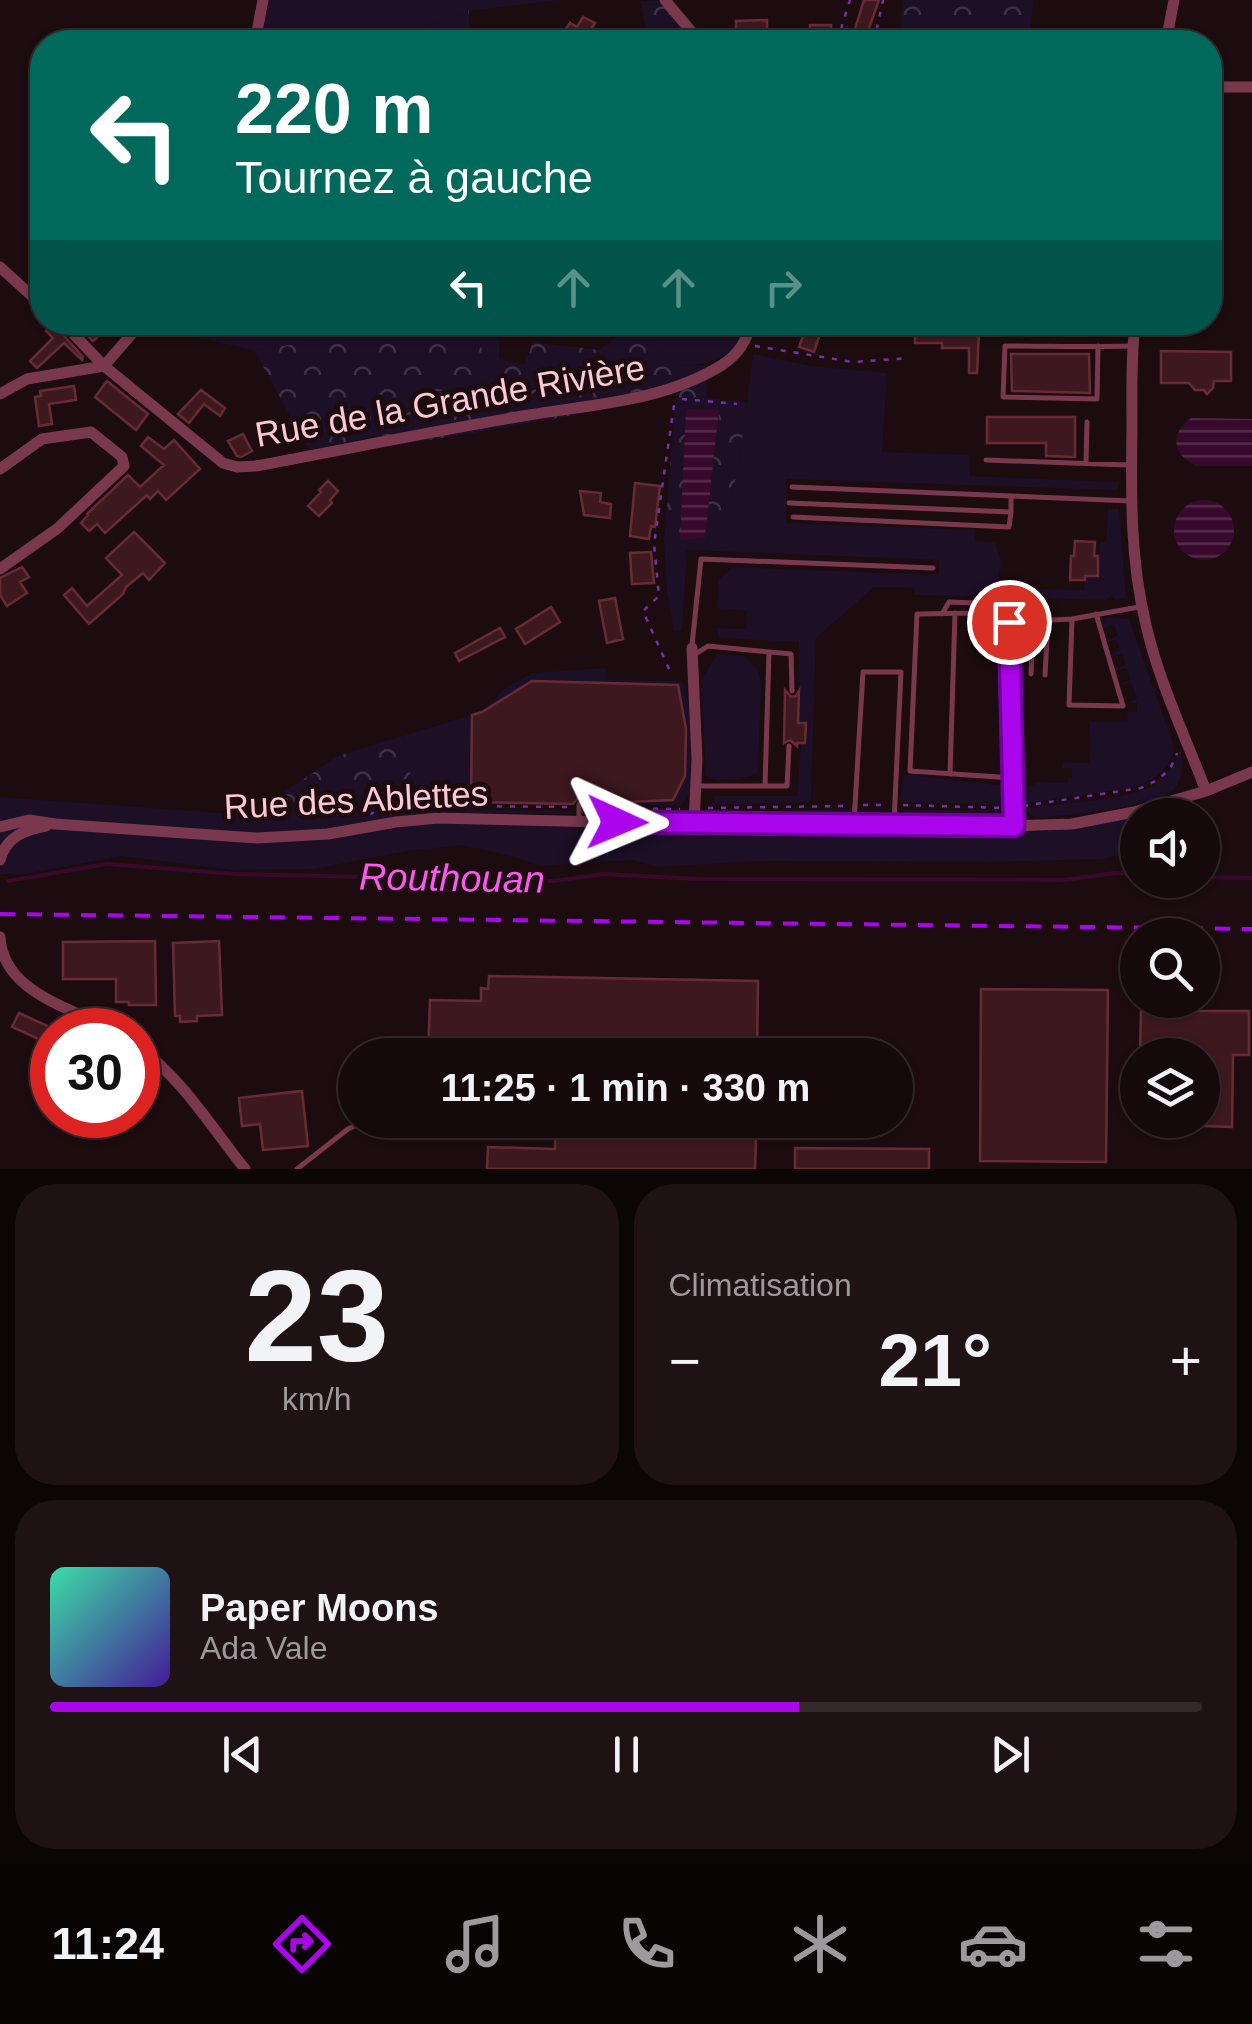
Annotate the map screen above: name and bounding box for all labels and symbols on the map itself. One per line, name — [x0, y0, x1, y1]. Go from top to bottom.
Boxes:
street label: Rue de la Grande Rivière — [252, 347, 648, 454]
pin — [967, 580, 1052, 665]
position arrow — [565, 770, 669, 874]
street label: Rue des Ablettes — [223, 773, 489, 826]
water label: Routhouan — [359, 855, 545, 901]
speed limit sign: 30 — [30, 1008, 160, 1138]

